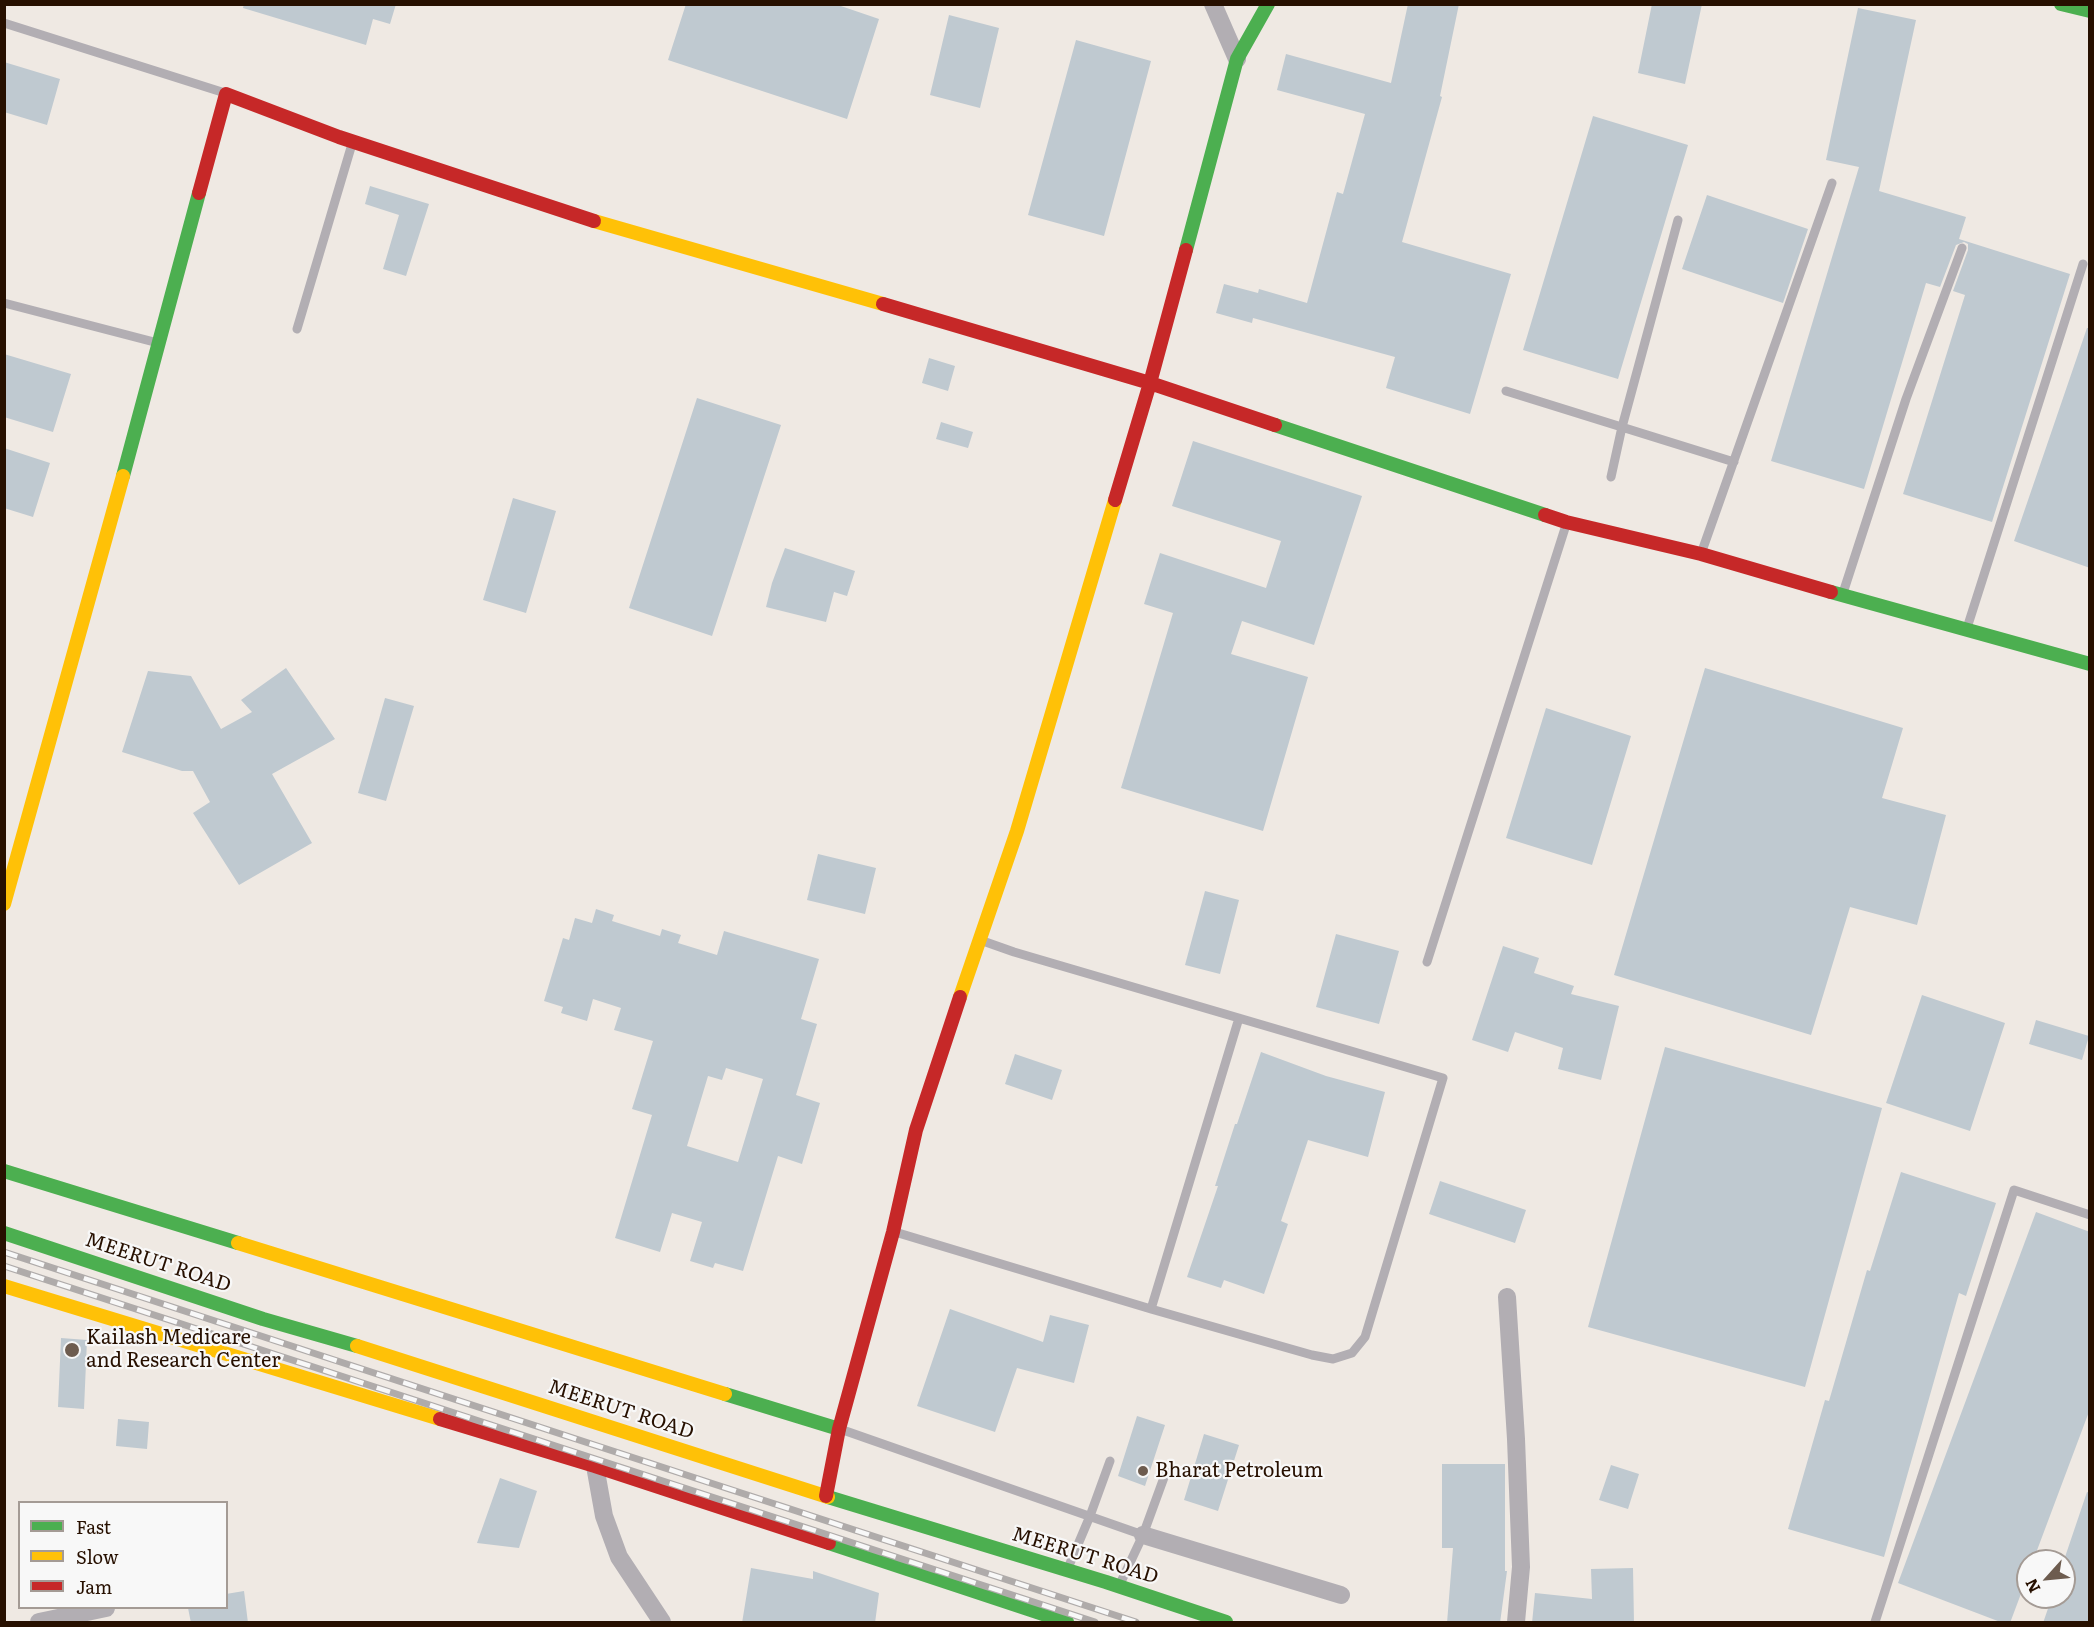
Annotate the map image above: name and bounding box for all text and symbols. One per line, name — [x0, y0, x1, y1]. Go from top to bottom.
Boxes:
street label: MEERUT ROAD — [82, 1228, 234, 1298]
place label: Kailash Medicare and Research Center — [86, 1326, 281, 1373]
marker: Kailash Medicare and Research Center — [63, 1341, 81, 1359]
street label: MEERUT ROAD — [545, 1375, 697, 1445]
place label: Bharat Petroleum — [1155, 1459, 1323, 1483]
marker: Bharat Petroleum — [1136, 1464, 1150, 1478]
legend — [18, 1501, 228, 1609]
text: Fast — [76, 1513, 111, 1540]
street label: MEERUT ROAD — [1009, 1522, 1161, 1590]
text: Slow — [76, 1543, 118, 1570]
north arrow — [2016, 1549, 2076, 1609]
text: Jam — [76, 1573, 112, 1600]
text: N — [2018, 1575, 2045, 1598]

